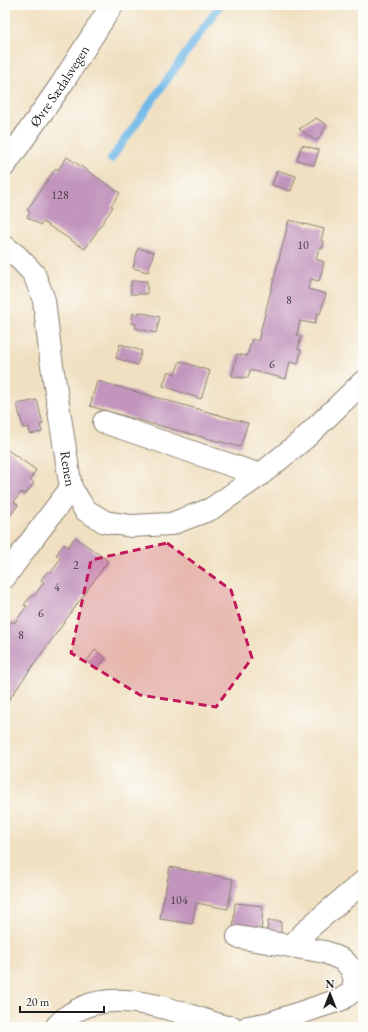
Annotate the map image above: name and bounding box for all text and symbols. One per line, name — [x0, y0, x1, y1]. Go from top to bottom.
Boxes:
street label: Øvre Sædalsvegen — [25, 41, 94, 130]
house number: 128 — [51, 187, 69, 203]
house number: 10 — [297, 237, 309, 253]
house number: 8 — [286, 292, 292, 308]
house number: 6 — [269, 356, 275, 372]
street label: Renen — [56, 450, 80, 488]
house number: 2 — [73, 557, 79, 573]
house number: 4 — [54, 579, 60, 595]
house number: 6 — [38, 605, 44, 621]
house number: 8 — [18, 627, 24, 643]
house number: 104 — [170, 892, 188, 908]
north arrow — [310, 974, 350, 1014]
text: N — [326, 977, 335, 991]
scale bar — [20, 988, 104, 1014]
text: 20 m — [26, 994, 50, 1010]

